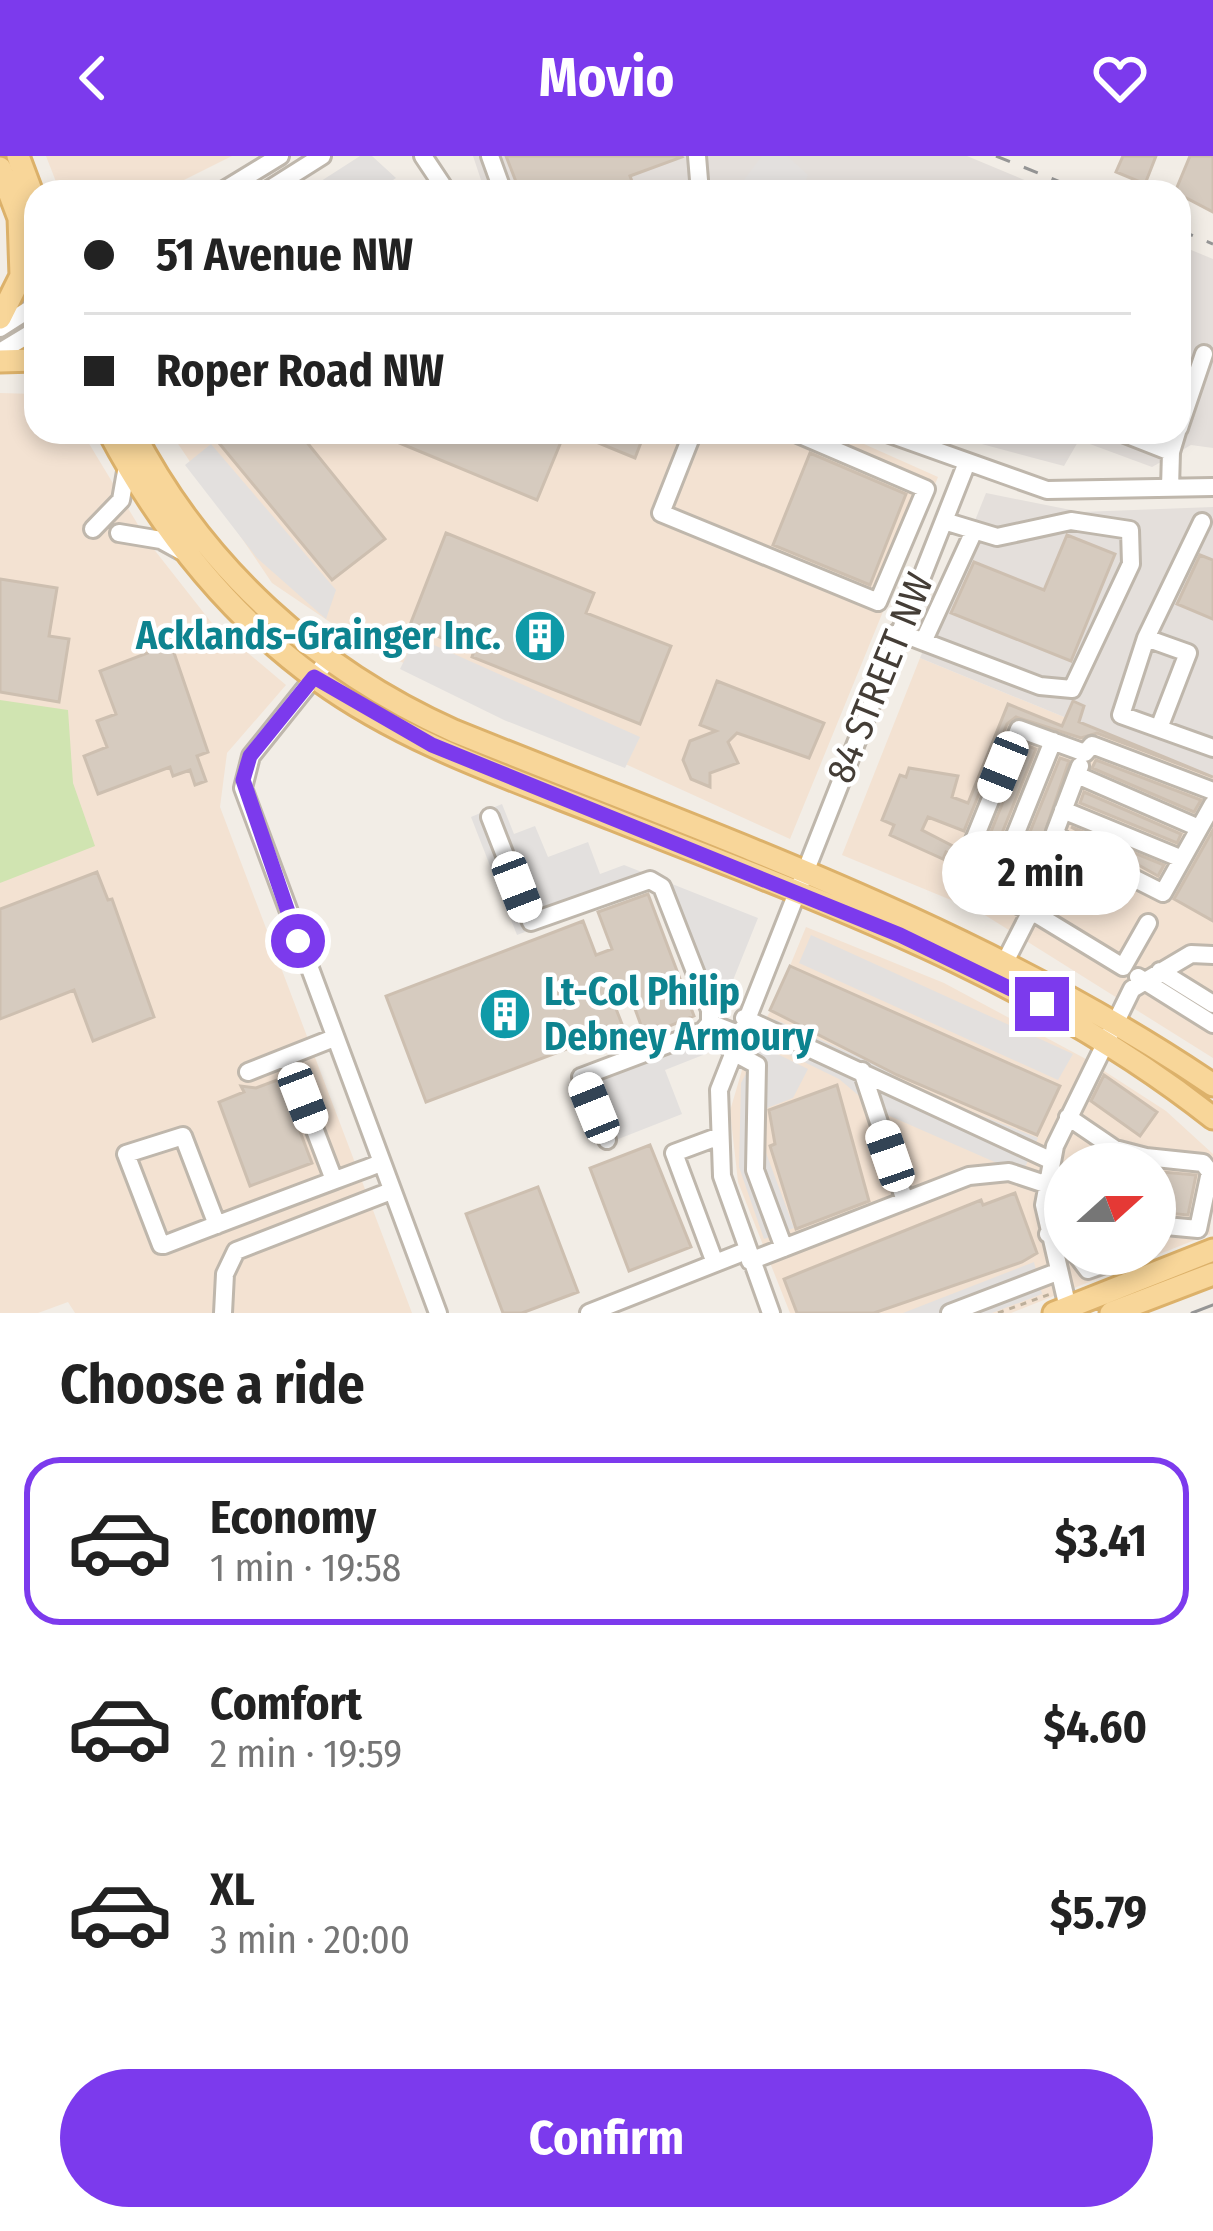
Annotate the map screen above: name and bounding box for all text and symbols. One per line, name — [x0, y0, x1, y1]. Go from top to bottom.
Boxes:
icon: back — [60, 45, 126, 111]
icon: heart — [1087, 45, 1153, 111]
text: Movio — [539, 46, 674, 110]
text: 51 Avenue NW — [156, 228, 413, 282]
text: Roper Road NW — [156, 344, 444, 398]
street label: 84 STREET NW — [817, 566, 943, 790]
building icon: Acklands-Grainger Inc. — [512, 608, 568, 664]
place label: Acklands-Grainger Inc. — [135, 613, 501, 659]
car — [973, 727, 1033, 807]
callout: 2 min — [943, 830, 1141, 914]
car — [487, 847, 547, 927]
text: 2 min — [998, 850, 1084, 896]
route start — [271, 914, 325, 968]
place label: Lt-Col Philip Debney Armoury — [544, 969, 814, 1060]
route end — [1015, 977, 1069, 1031]
building icon: Lt-Col Philip Debney Armoury — [477, 986, 533, 1042]
car — [273, 1058, 333, 1138]
car — [564, 1068, 624, 1148]
car — [861, 1116, 919, 1196]
north arrow — [1044, 1143, 1176, 1275]
map controls — [1044, 1143, 1176, 1275]
text: Choose a ride — [60, 1353, 365, 1417]
icon: car — [66, 1487, 174, 1595]
text: Economy — [210, 1491, 376, 1545]
text: $3.41 — [1055, 1514, 1147, 1568]
text: 1 min · 19:58 — [210, 1545, 401, 1591]
icon: car — [66, 1673, 174, 1781]
text: Comfort — [210, 1677, 362, 1731]
text: $4.60 — [1043, 1700, 1147, 1754]
text: 2 min · 19:59 — [210, 1731, 402, 1777]
icon: car — [66, 1859, 174, 1967]
text: XL — [210, 1863, 255, 1917]
text: $5.79 — [1050, 1886, 1147, 1940]
text: 3 min · 20:00 — [210, 1917, 410, 1963]
button: Confirm — [60, 2069, 1153, 2207]

